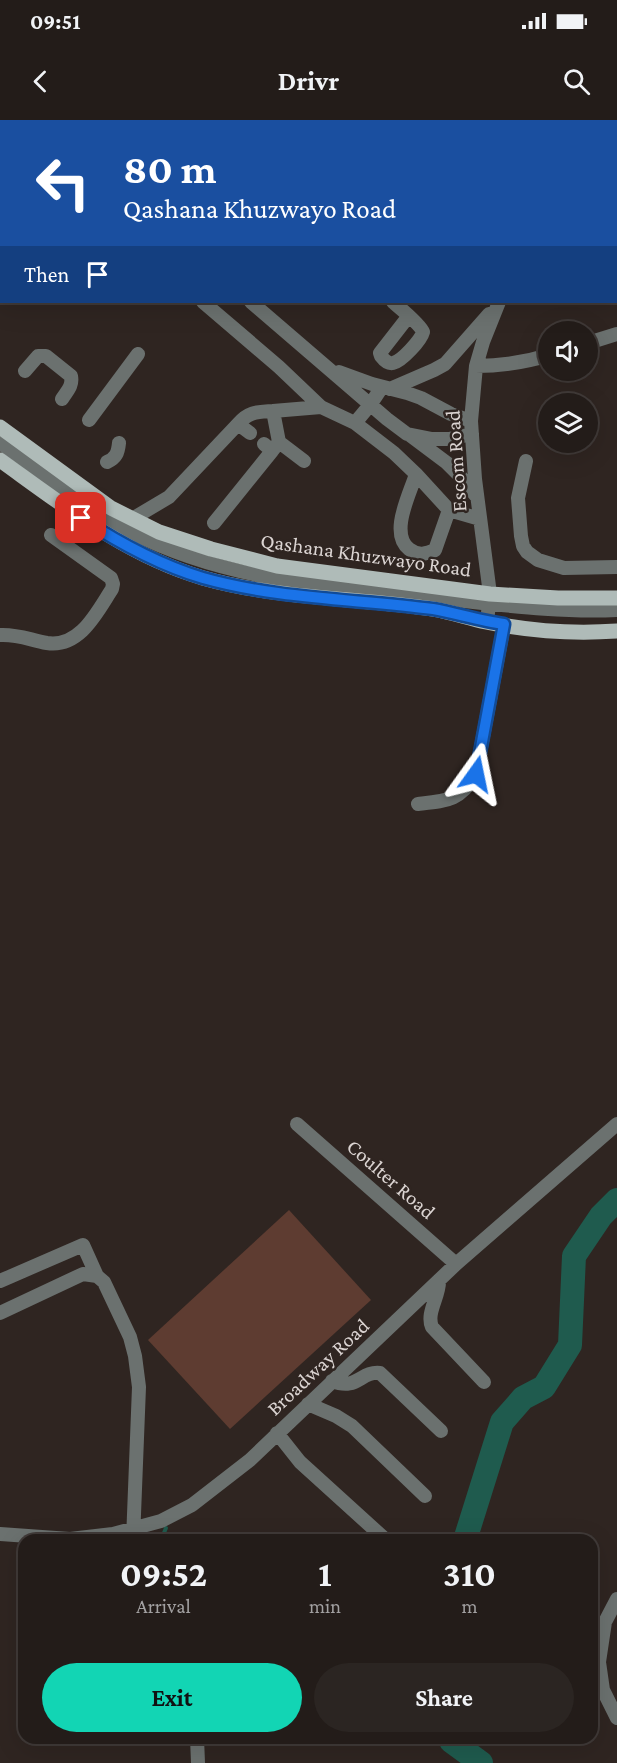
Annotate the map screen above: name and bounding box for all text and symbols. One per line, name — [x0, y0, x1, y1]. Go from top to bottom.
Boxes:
text: 09:51 — [30, 9, 80, 34]
icon: back — [24, 65, 57, 98]
icon: search — [560, 65, 593, 98]
text: Drivr — [278, 66, 339, 96]
icon: left — [24, 144, 102, 222]
text: 80 m — [123, 145, 217, 192]
text: Qashana Khuzwayo Road — [123, 194, 396, 224]
icon: arrive — [81, 258, 114, 291]
text: Then — [24, 262, 69, 287]
map controls — [538, 321, 598, 453]
button: sound — [538, 321, 598, 381]
button: layers — [538, 393, 598, 453]
street label: Escom Road — [440, 409, 472, 513]
pin — [55, 492, 106, 543]
icon: arrive — [64, 501, 97, 534]
street label: Qashana Khuzwayo Road — [259, 528, 473, 582]
position arrow — [444, 742, 508, 806]
street label: Coulter Road — [342, 1134, 440, 1224]
street label: Broadway Road — [262, 1314, 374, 1420]
text: 09:52 — [120, 1554, 207, 1594]
text: 1 — [318, 1554, 332, 1594]
text: 310 — [443, 1554, 496, 1594]
text: Arrival — [136, 1595, 191, 1617]
text: min — [309, 1595, 341, 1617]
text: m — [461, 1595, 478, 1617]
button: Exit — [42, 1663, 302, 1732]
button: Share — [314, 1663, 574, 1732]

